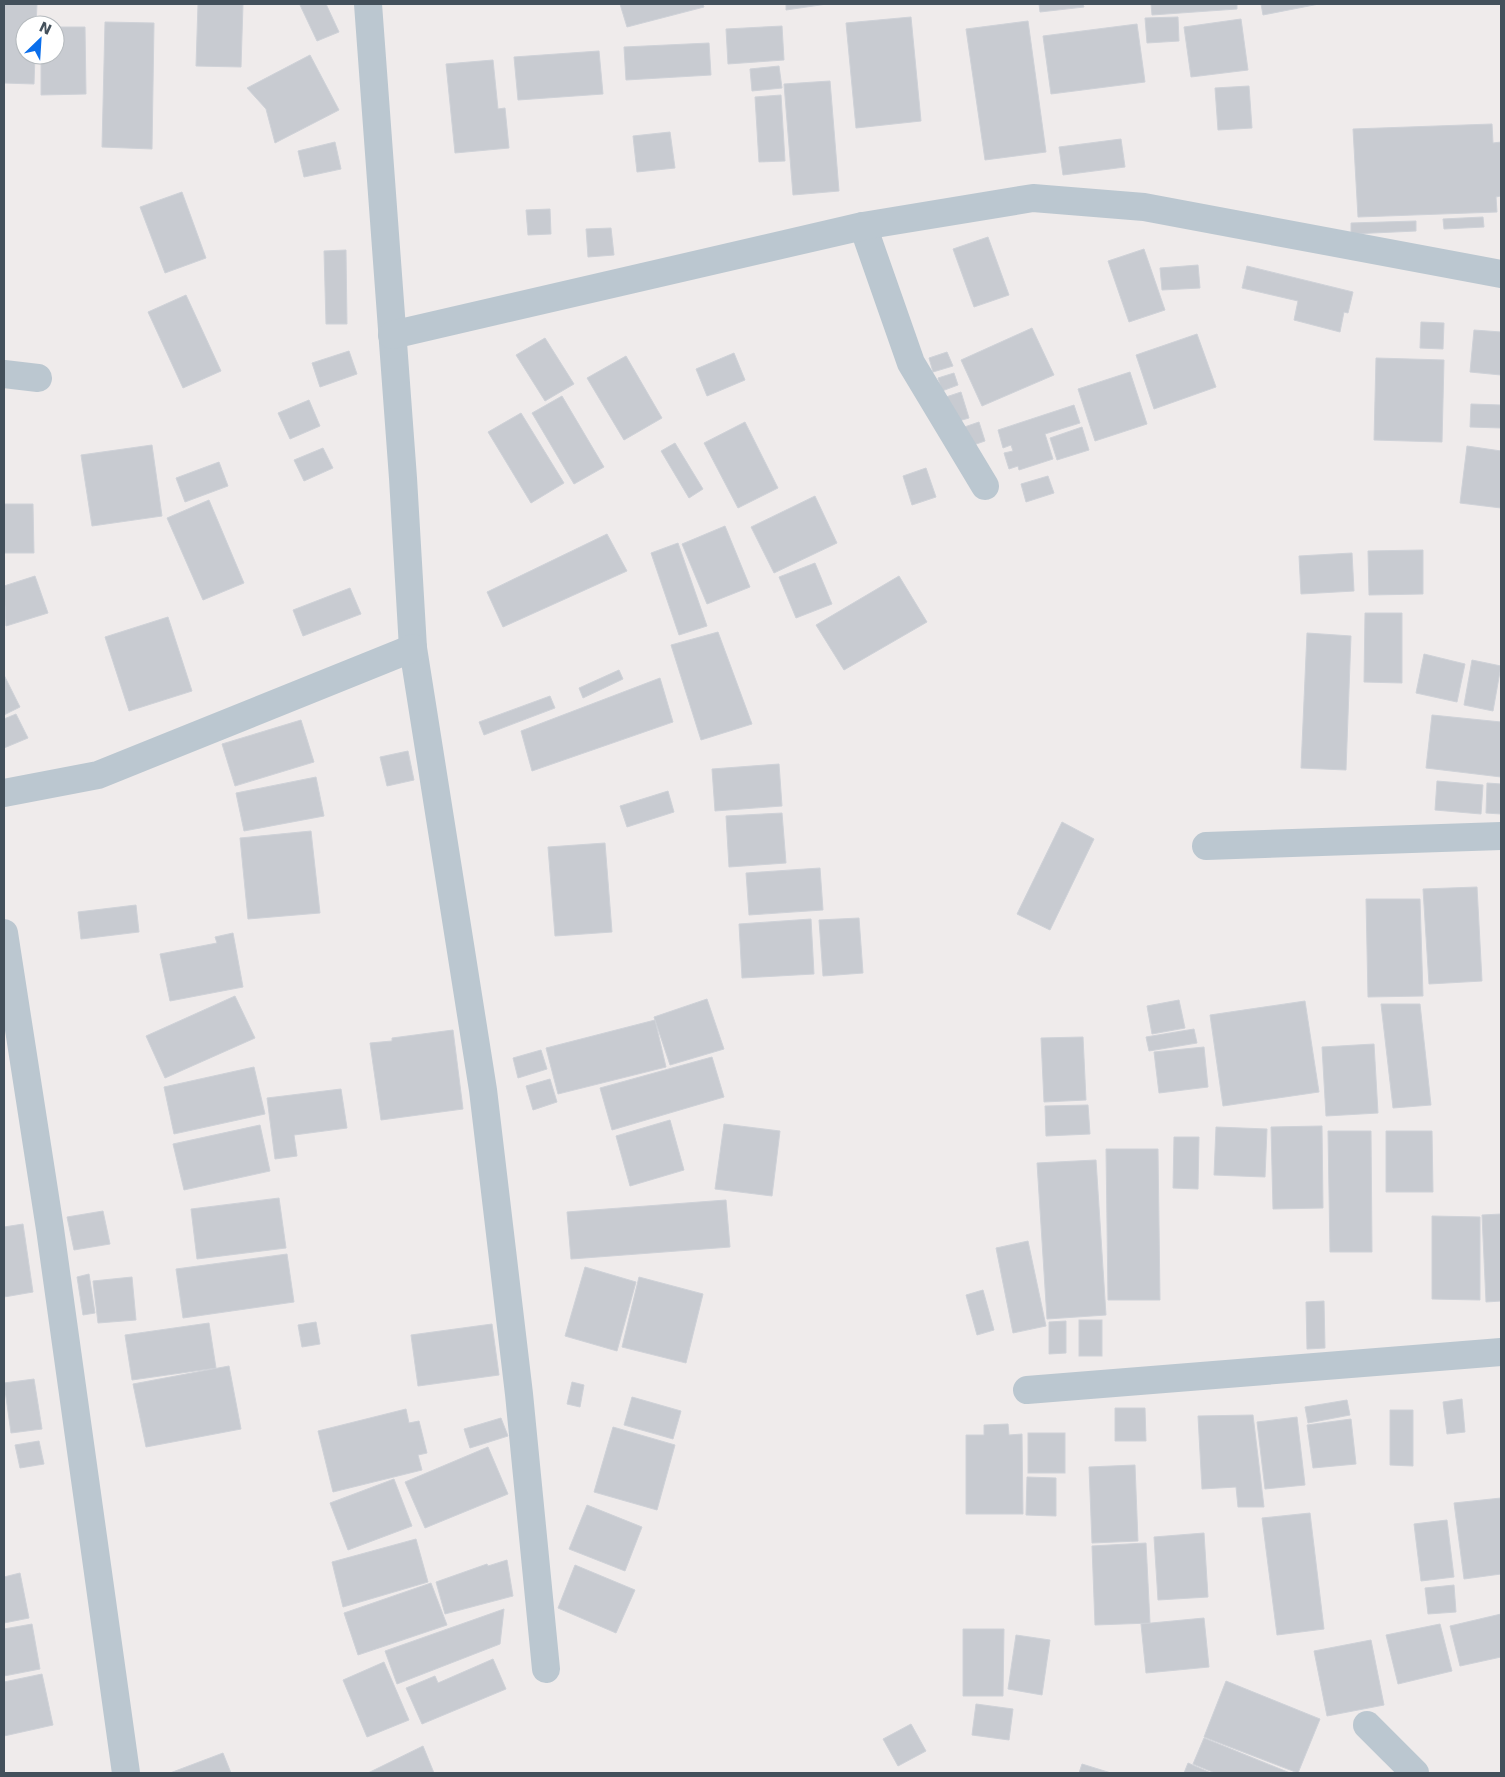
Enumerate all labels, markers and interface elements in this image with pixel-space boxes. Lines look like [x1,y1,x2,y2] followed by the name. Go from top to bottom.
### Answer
[15,15,65,65] north arrow
[37,18,54,38] text: N

